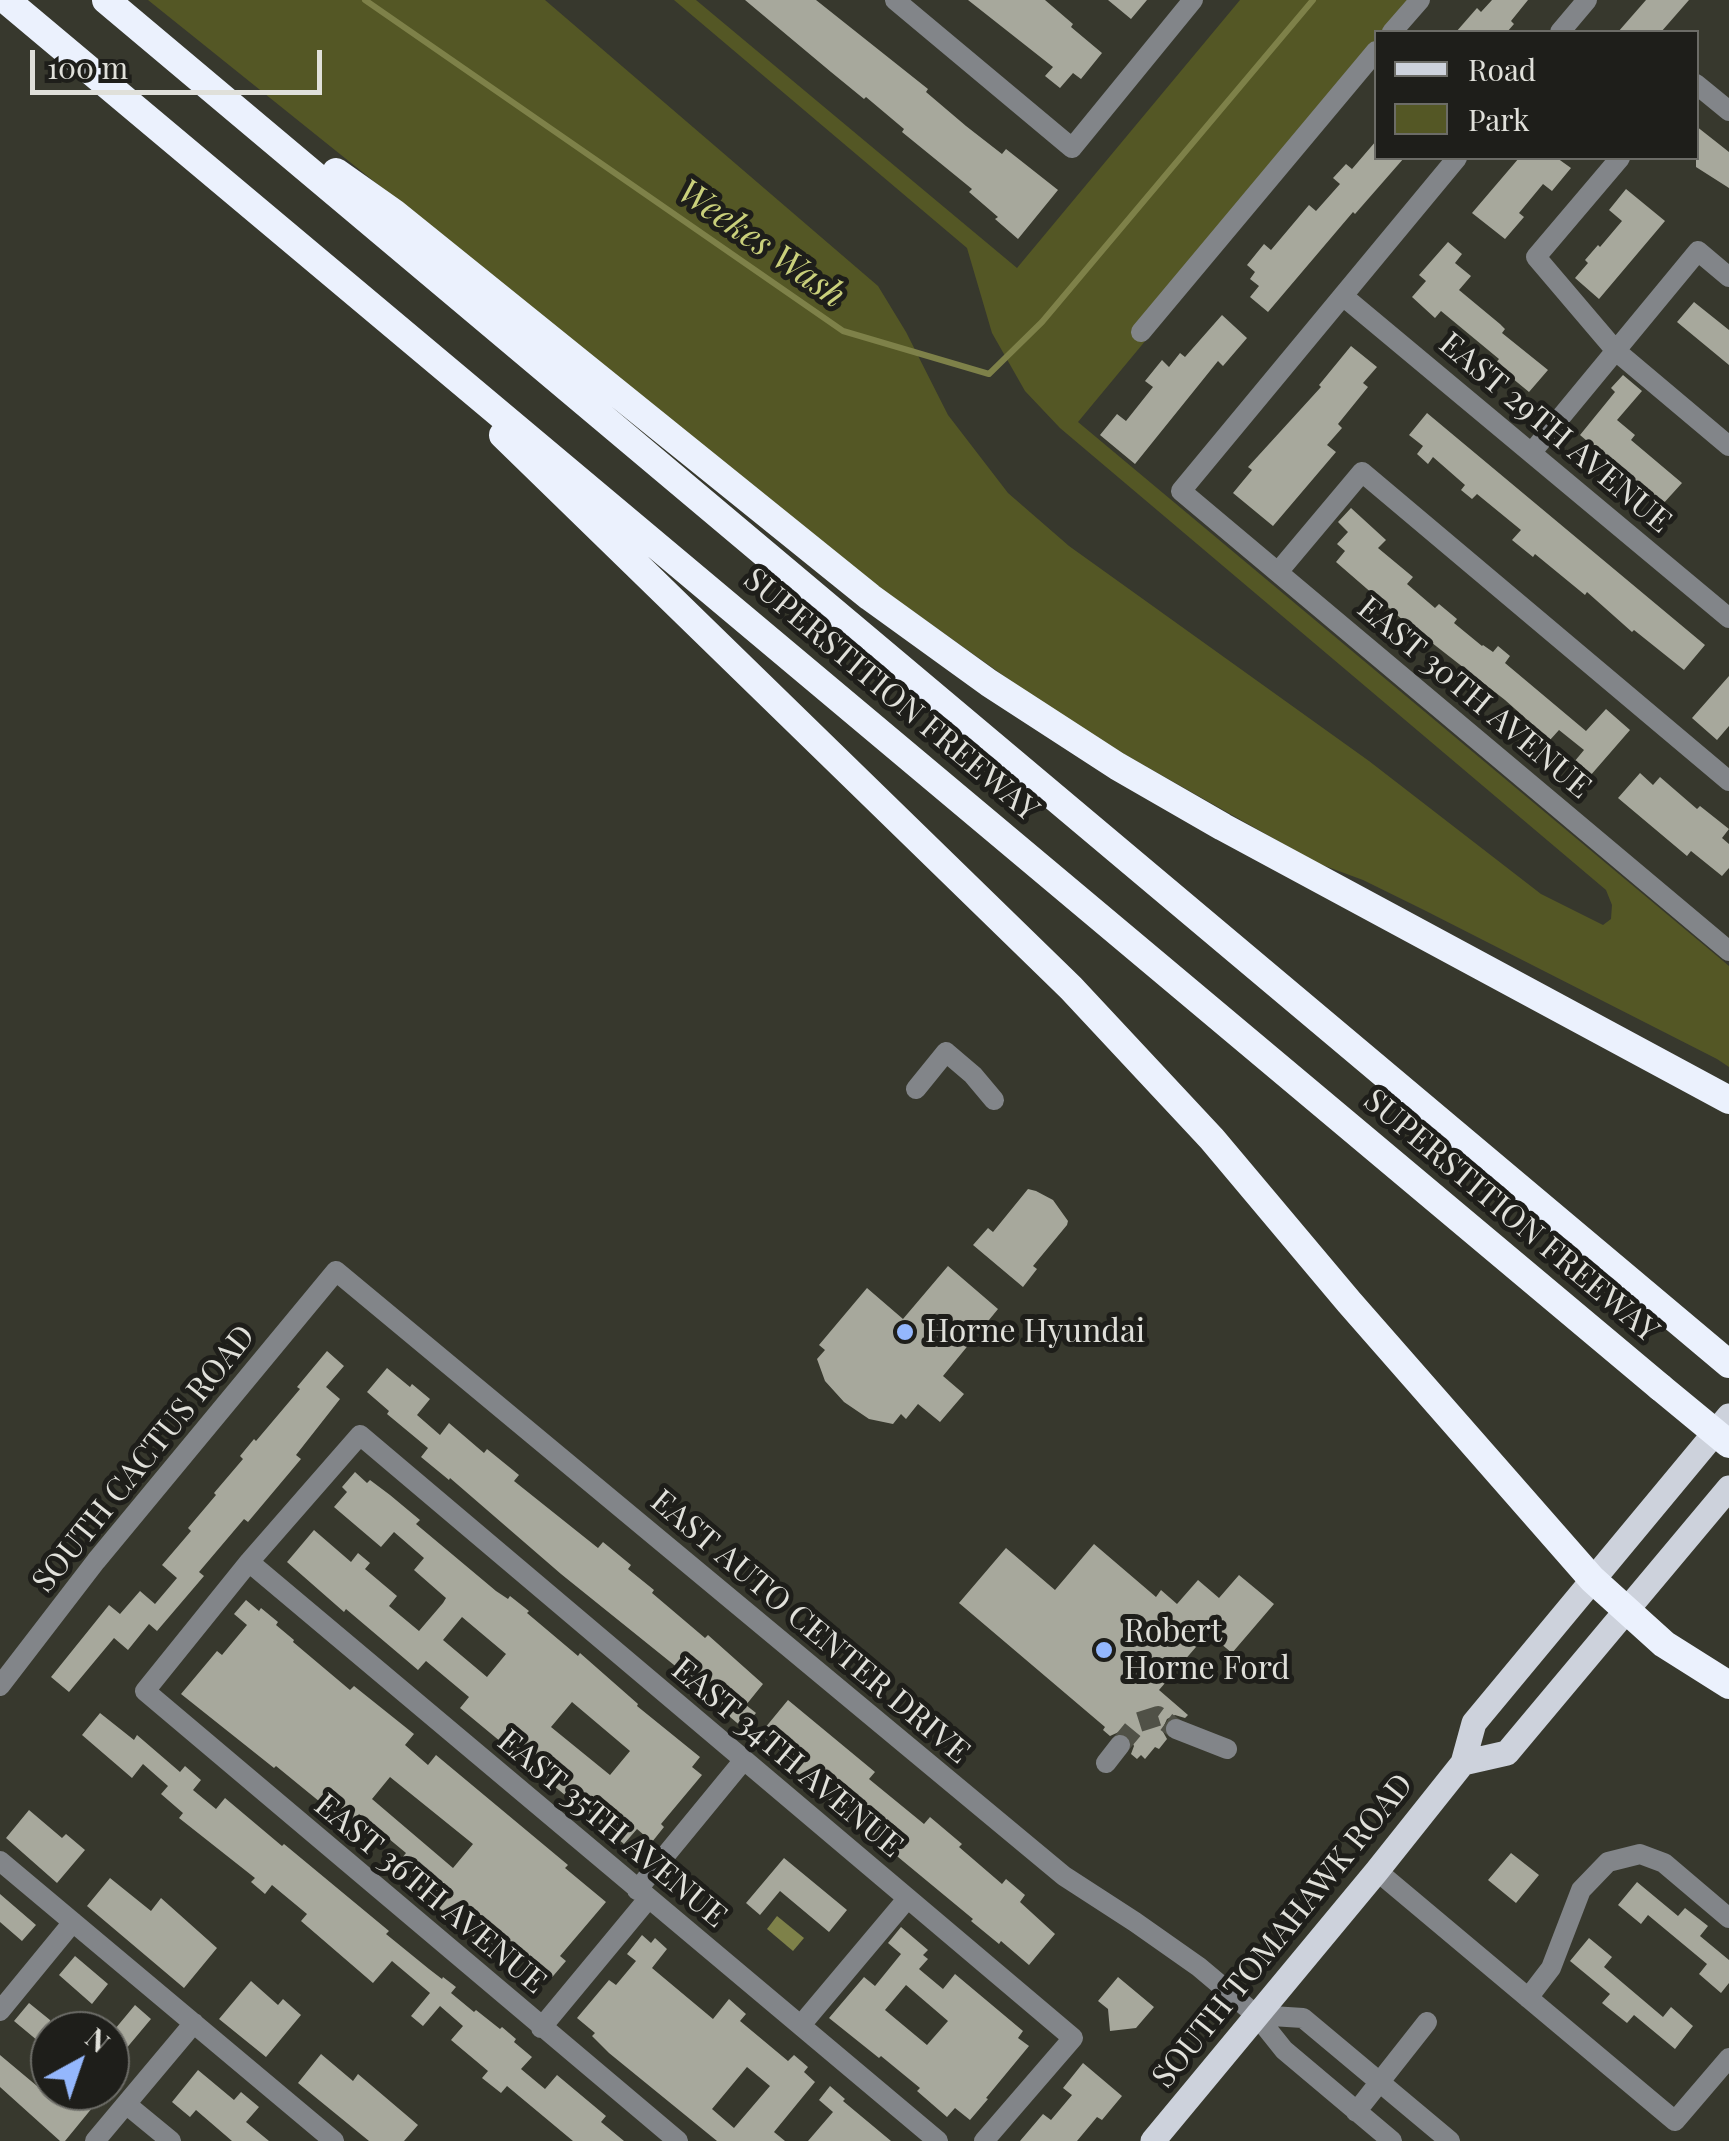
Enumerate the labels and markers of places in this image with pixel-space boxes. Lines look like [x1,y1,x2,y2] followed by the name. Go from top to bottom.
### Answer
[925,1313,1145,1351] place label: Horne Hyundai
[894,1321,916,1343] marker: Horne Hyundai
[1124,1613,1290,1688] place label: Robert Horne Ford
[1093,1639,1115,1661] marker: Robert Horne Ford

